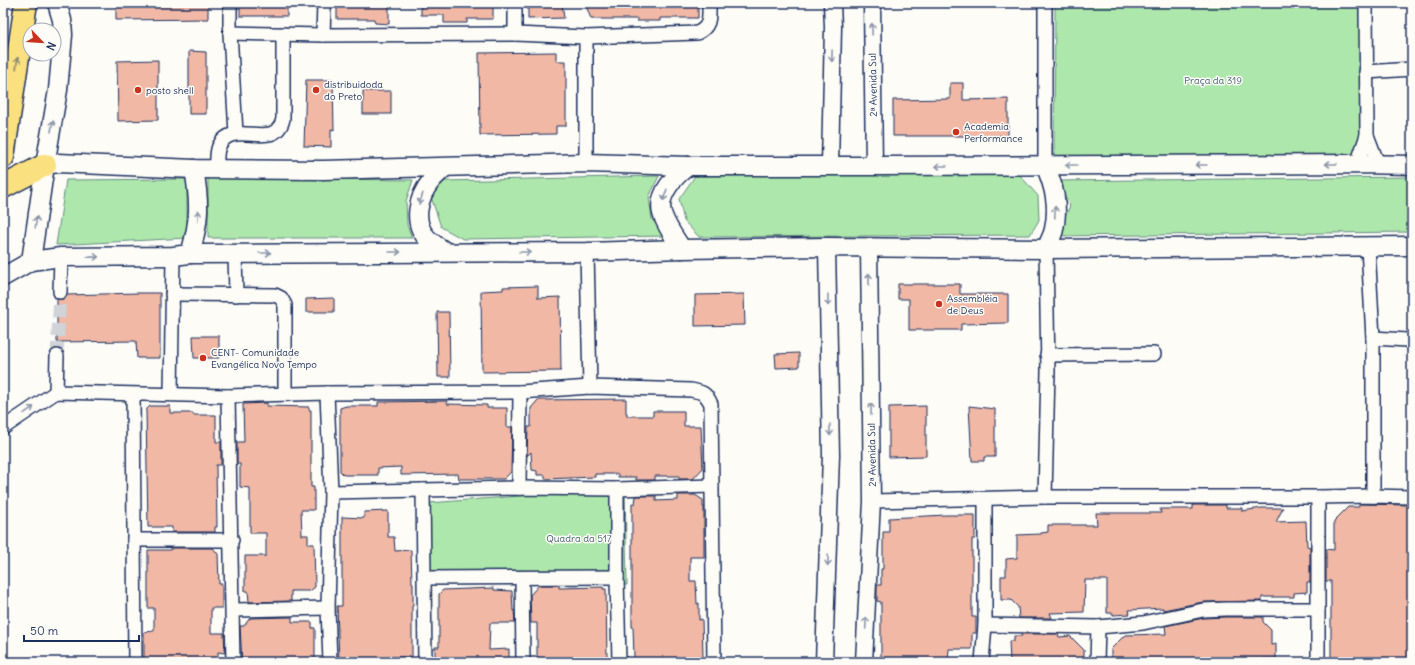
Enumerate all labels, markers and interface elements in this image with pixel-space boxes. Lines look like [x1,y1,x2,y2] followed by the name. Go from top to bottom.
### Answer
[22,22,62,62] north arrow
[869,23,876,36] one-way arrow
[43,40,59,53] text: N
[828,49,836,62] one-way arrow
[866,53,880,117] street label: 2ᵃ Avenida Sul
[13,57,21,70] one-way arrow
[1184,74,1242,87] park label: Praça da 319
[324,78,383,103] place label: distribuidoda do Preto
[146,84,193,97] place label: posto shell
[133,85,143,95] marker: posto shell
[311,85,321,95] marker: distribuidoda do Preto
[48,120,56,133] one-way arrow
[964,120,1023,145] place label: Academia Performance
[951,127,961,137] marker: Academia Performance
[1325,160,1338,168] one-way arrow
[1065,161,1078,169] one-way arrow
[1195,161,1208,169] one-way arrow
[935,162,948,170] one-way arrow
[661,189,668,202] one-way arrow
[417,193,425,205] one-way arrow
[1052,205,1059,218] one-way arrow
[194,210,201,223] one-way arrow
[32,216,40,229] one-way arrow
[388,248,401,256] one-way arrow
[518,248,531,256] one-way arrow
[258,249,271,257] one-way arrow
[86,253,99,261] one-way arrow
[866,273,873,286] one-way arrow
[947,292,998,317] place label: Assembléia de Deus
[824,293,832,306] one-way arrow
[934,299,944,309] marker: Assembléia de Deus
[211,346,317,371] place label: CENT- Comunidade Evangélica Novo Tempo
[198,353,208,363] marker: CENT- Comunidade Evangélica Novo Tempo
[867,403,875,416] one-way arrow
[24,406,35,414] one-way arrow
[827,423,834,436] one-way arrow
[865,423,879,487] street label: 2ᵃ Avenida Sul
[546,532,612,545] park label: Quadra da 517
[824,553,831,566] one-way arrow
[24,617,139,643] scale bar
[863,617,870,630] one-way arrow
[30,623,59,638] text: 50 m

